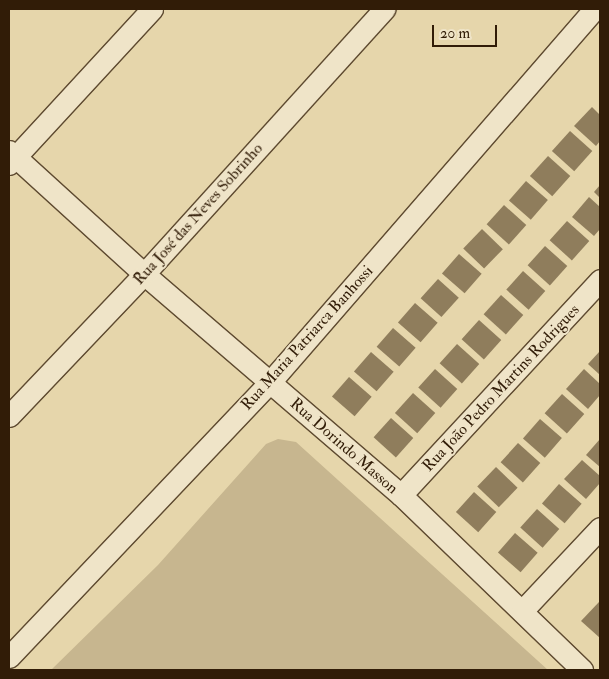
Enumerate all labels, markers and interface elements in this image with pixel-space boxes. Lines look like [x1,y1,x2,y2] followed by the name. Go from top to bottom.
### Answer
[434,15,499,47] scale bar
[440,24,470,43] text: 20 m
[129,139,267,289] street label: Rua José das Neves Sobrinho
[237,262,377,414] street label: Rua Maria Patriarca Banhossi
[418,300,584,476] street label: Rua João Pedro Martins Rodrigues
[286,394,402,498] street label: Rua Dorindo Masson

